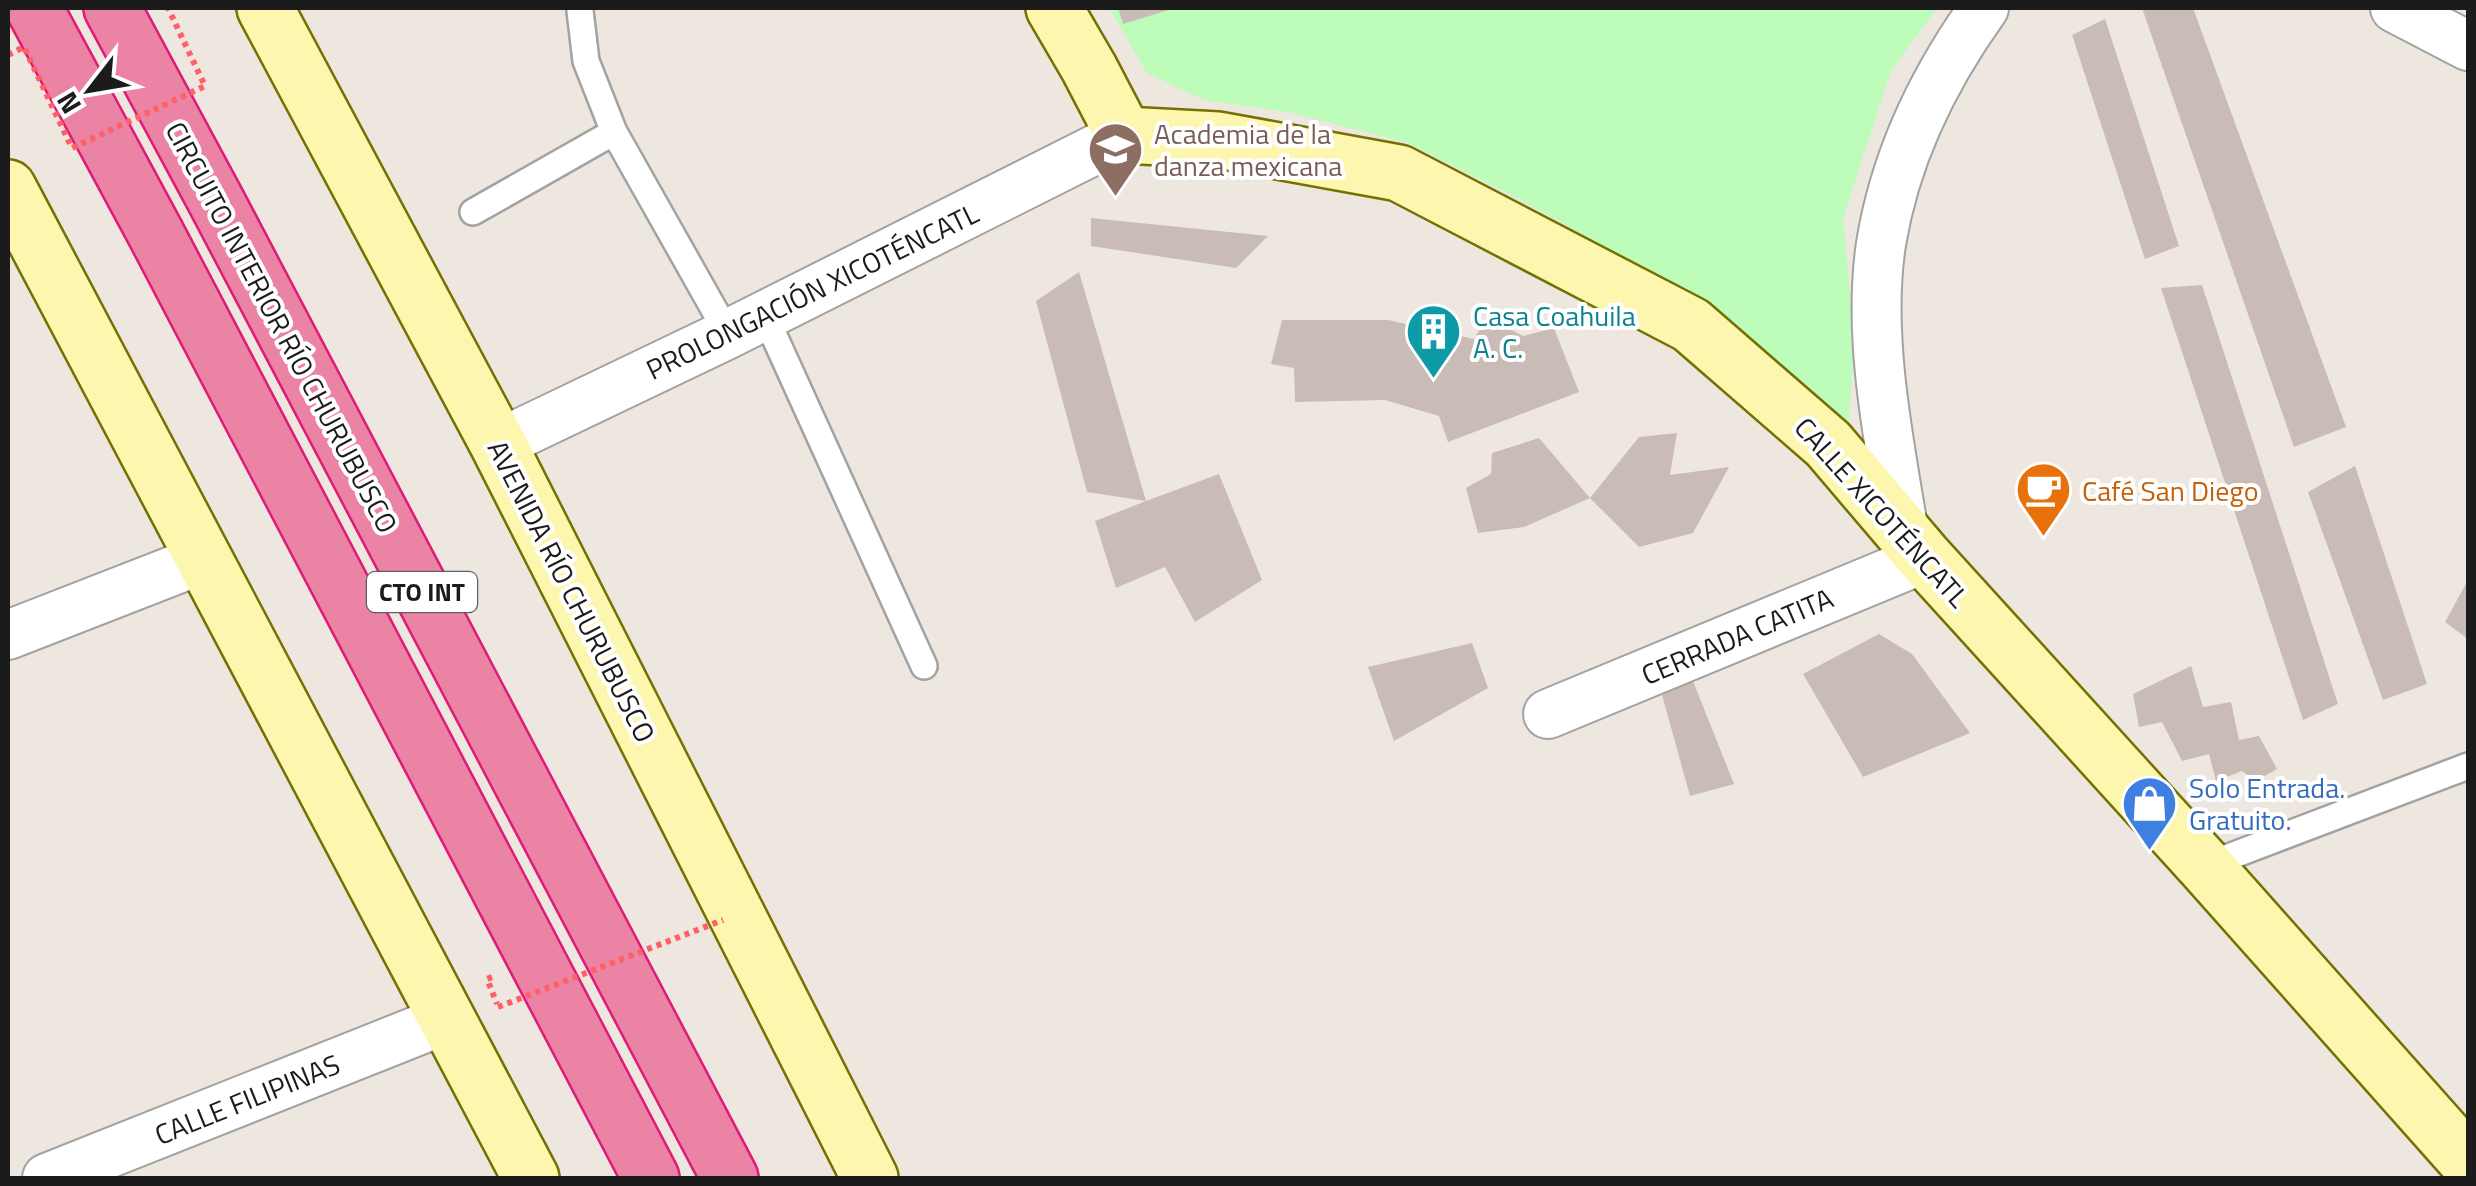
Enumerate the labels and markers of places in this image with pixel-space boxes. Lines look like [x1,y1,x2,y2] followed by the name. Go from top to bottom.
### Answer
[1154,112,1342,187] place label: Academia de la danza mexicana
[1085,119,1145,198] school or university icon: Academia de la danza mexicana
[1473,294,1636,369] place label: Casa Coahuila A. C.
[1404,301,1464,380] building icon: Casa Coahuila A. C.
[2013,460,2073,539] cafe icon: Café San Diego
[2082,469,2259,512] place label: Café San Diego
[2189,766,2345,841] place label: Solo Entrada. Gratuito.
[2120,773,2180,852] shop icon: Solo Entrada. Gratuito.

